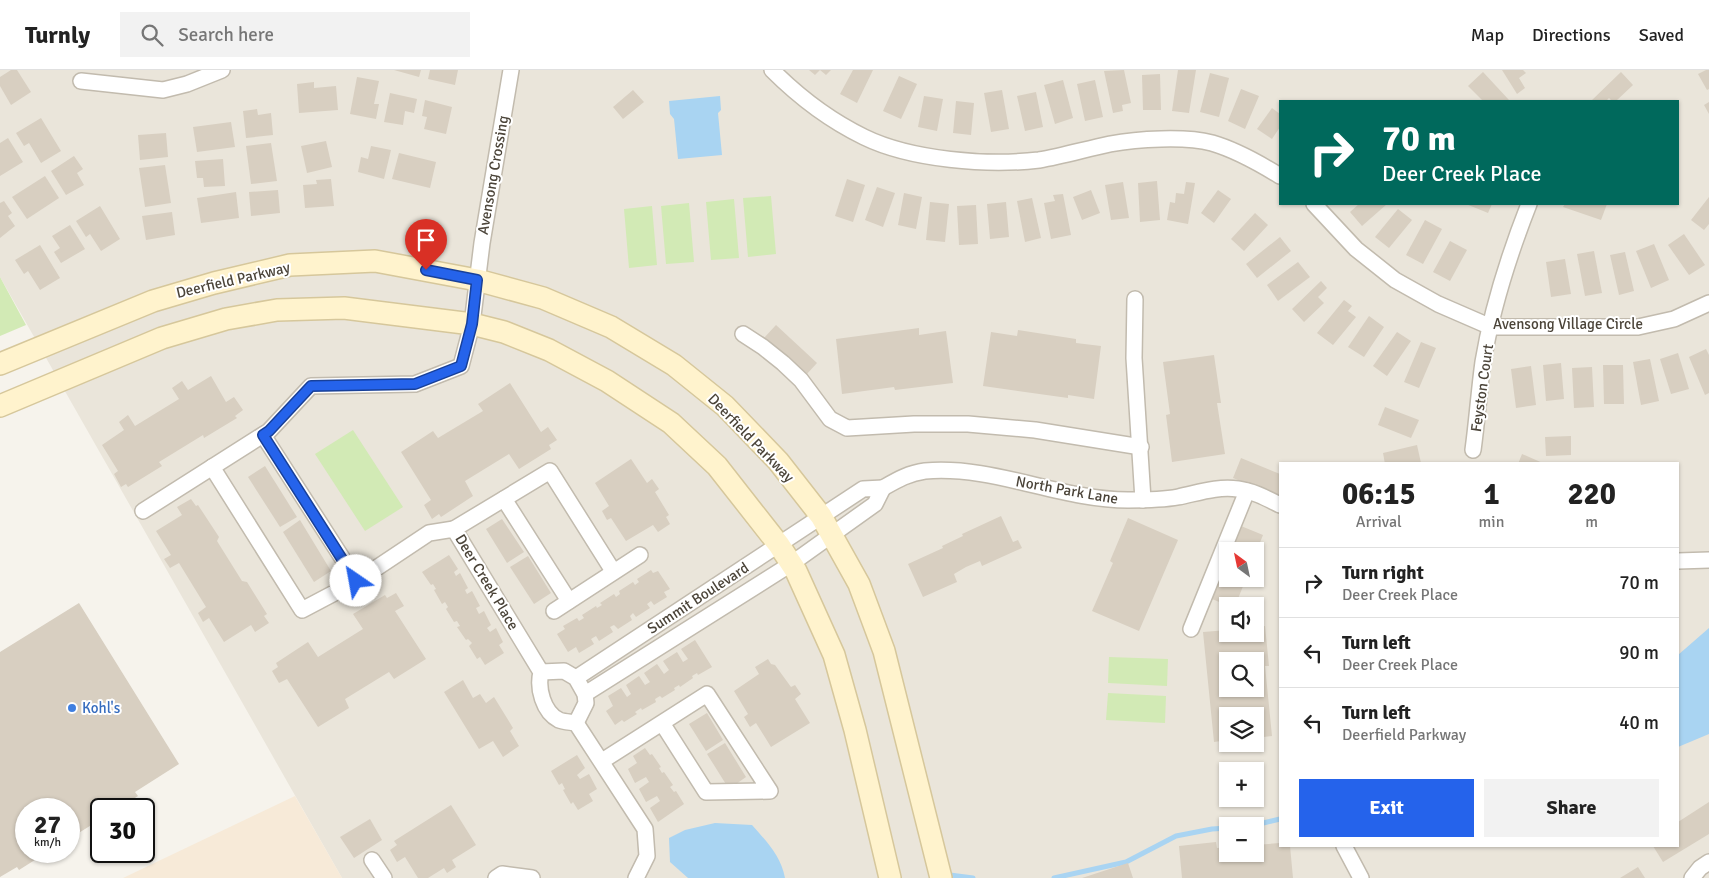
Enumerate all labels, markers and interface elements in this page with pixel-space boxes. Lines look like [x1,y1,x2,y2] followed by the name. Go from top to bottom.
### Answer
[120,12,470,57] search box
[25,20,90,50] text: Turnly
[138,21,166,49] icon: search
[178,23,274,47] text: Search here
[1471,24,1504,46] text: Map
[1532,24,1611,46] text: Directions
[1639,24,1684,46] text: Saved
[474,114,512,236] street label: Avensong Crossing
[1382,117,1456,160] text: 70 m
[1299,120,1364,185] icon: right
[1382,160,1541,187] text: Deer Creek Place
[405,219,447,270] pin
[412,226,440,254] icon: arrive
[174,258,292,302] street label: Deerfield Parkway
[1493,315,1643,333] street label: Avensong Village Circle
[1467,343,1497,433] street label: Feyston Court
[704,390,798,486] street label: Deerfield Parkway
[1014,472,1120,508] street label: North Park Lane
[1342,476,1416,513] text: 06:15
[1483,476,1500,513] text: 1
[1567,476,1616,513] text: 220
[1356,512,1402,532] text: Arrival
[1479,512,1504,532] text: min
[1585,512,1598,532] text: m
[451,531,523,633] street label: Deer Creek Place
[1219,542,1264,588] north arrow
[1219,542,1264,862] map controls
[329,554,381,606] position arrow
[644,558,752,638] street label: Summit Boulevard
[1342,561,1424,585] text: Turn right
[1299,569,1327,597] icon: right
[1619,571,1659,595] text: 70 m
[1342,585,1458,605] text: Deer Creek Place
[1219,597,1264,642] button: sound
[1342,631,1411,655] text: Turn left
[1299,639,1327,667] icon: left
[1619,641,1659,665] text: 90 m
[1219,652,1264,697] button: search
[1342,655,1458,675] text: Deer Creek Place
[82,699,121,717] place label: Kohl's
[1342,701,1411,725] text: Turn left
[66,702,78,714] marker: Kohl's
[1219,707,1264,752] button: layers
[1299,709,1327,737] icon: left
[1619,711,1659,735] text: 40 m
[1342,725,1466,745] text: Deerfield Parkway
[1219,762,1264,807] button: +
[1299,779,1474,837] button: Exit
[1484,779,1659,837] button: Share
[90,798,155,863] speed limit sign: 30
[34,809,61,840] text: 27
[1219,817,1264,862] button: −
[34,835,61,850] text: km/h

